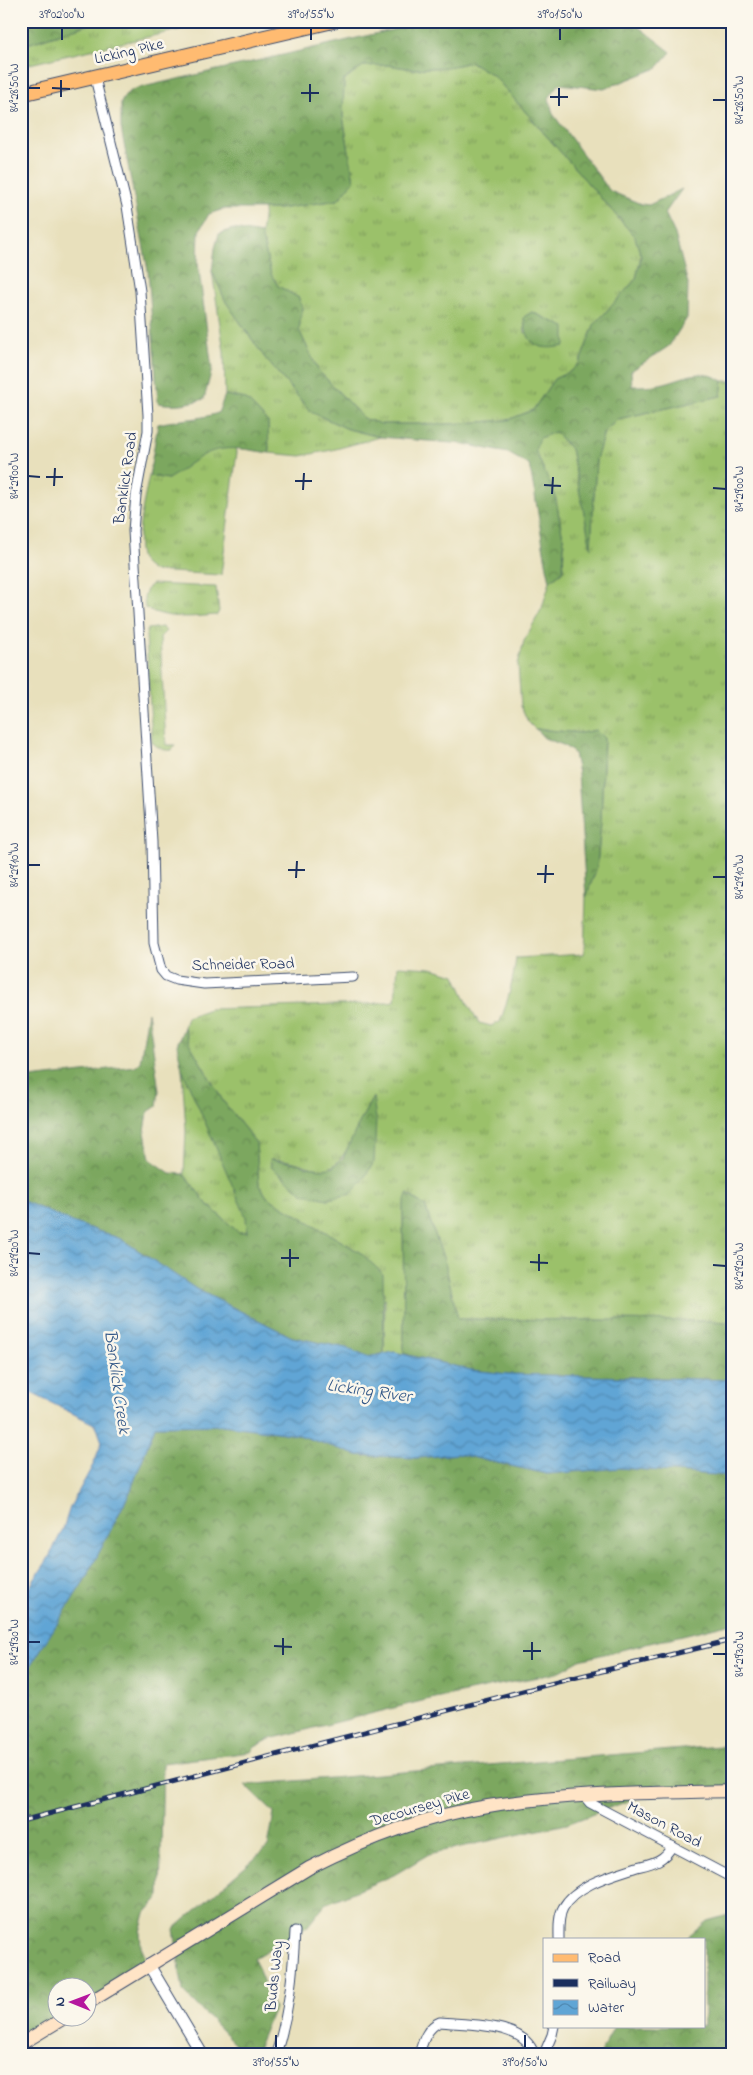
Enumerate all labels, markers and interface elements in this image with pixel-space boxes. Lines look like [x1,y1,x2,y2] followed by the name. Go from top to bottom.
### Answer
[39,6,85,24] text: 39°02'00"N
[288,6,334,24] text: 39°01'55"N
[537,6,583,24] text: 39°01'50"N
[92,32,167,72] street label: Licking Pike
[6,64,24,112] text: 84°28'50"W
[731,76,749,124] text: 84°28'50"W
[108,430,144,527] street label: Banklick Road
[6,453,24,499] text: 84°29'00"W
[731,466,749,512] text: 84°29'00"W
[6,843,24,887] text: 84°29'10"W
[731,855,749,899] text: 84°29'10"W
[191,952,295,978] street label: Schneider Road
[6,1230,24,1276] text: 84°29'20"W
[731,1243,749,1289] text: 84°29'20"W
[96,1328,136,1437] water label: Banklick Creek
[325,1373,415,1411] water label: Licking River
[6,1619,24,1665] text: 84°29'30"W
[731,1631,749,1677] text: 84°29'30"W
[367,1782,473,1834] street label: Decoursey Pike
[622,1795,706,1855] street label: Mason Road
[543,1938,706,2028] legend
[259,1939,291,2014] street label: Buds Way
[588,1947,621,1969] text: Road
[588,1973,636,1996] text: Railway
[48,1978,98,2028] north arrow
[50,1997,71,2007] text: N
[588,1997,624,2019] text: Water
[253,2054,299,2072] text: 39°01'55"N
[502,2054,548,2072] text: 39°01'50"N

